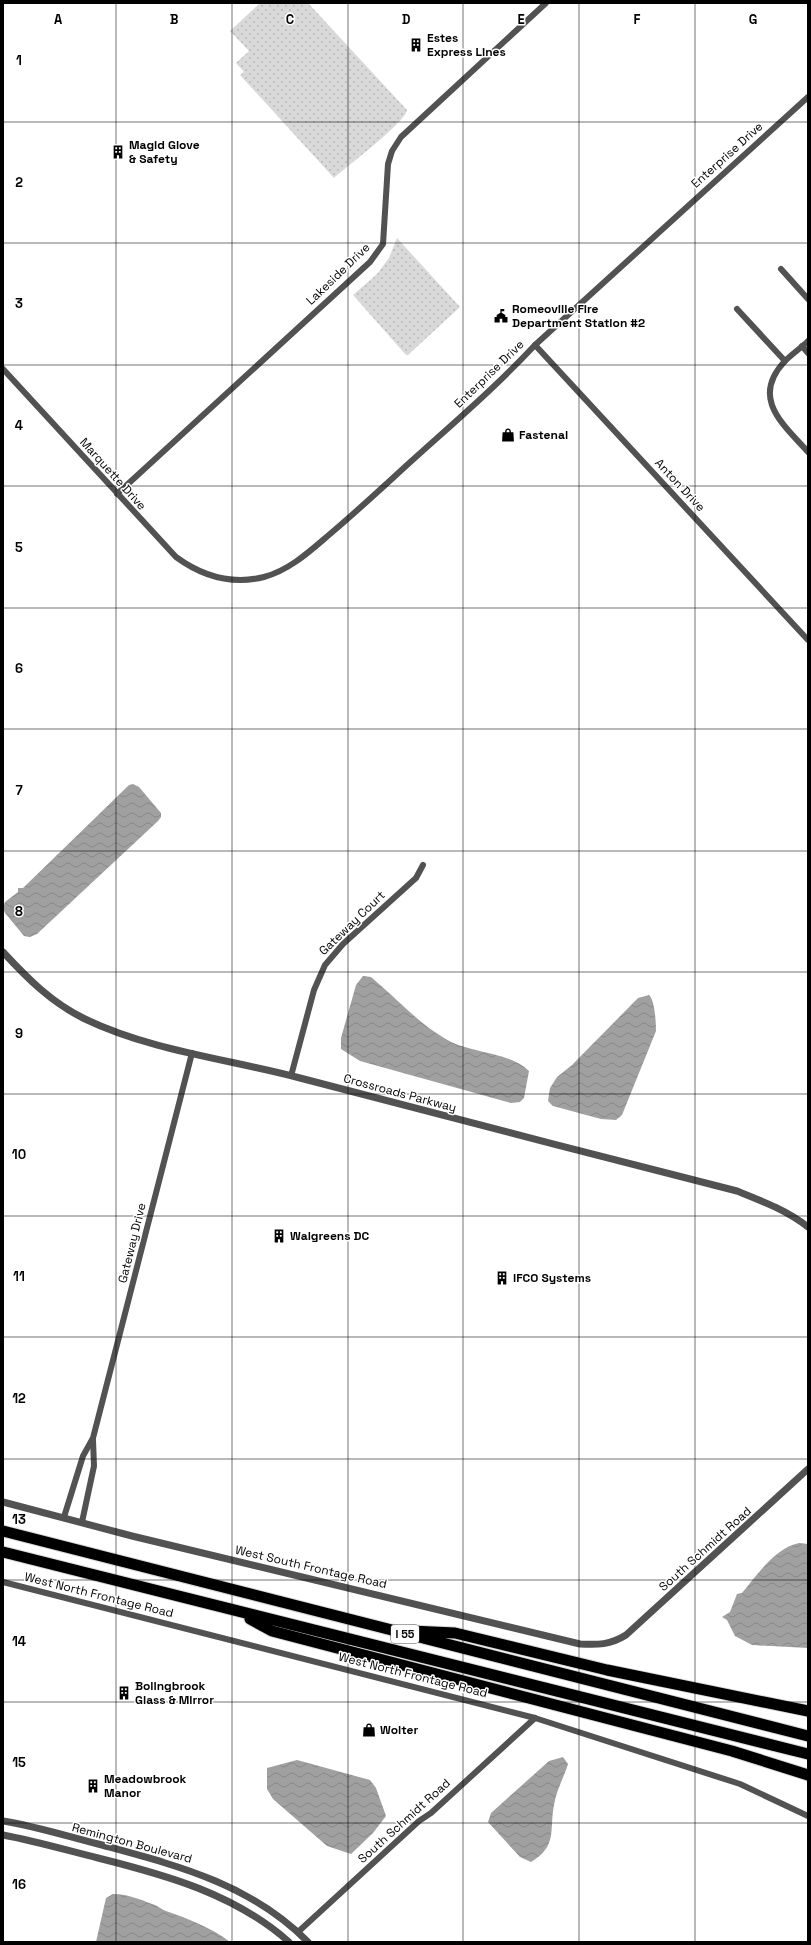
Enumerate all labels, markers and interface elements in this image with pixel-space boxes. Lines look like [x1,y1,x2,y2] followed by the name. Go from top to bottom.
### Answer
[54,11,63,28] text: A
[170,11,179,28] text: B
[286,11,294,28] text: C
[402,11,411,28] text: D
[517,11,525,28] text: E
[634,11,641,28] text: F
[749,11,757,28] text: G
[427,30,506,60] place label: Estes Express Lines
[408,37,424,53] building icon: Estes Express Lines
[16,52,22,69] text: 1
[688,118,766,192] street label: Enterprise Drive
[129,137,200,167] place label: Magid Glove & Safety
[110,144,126,160] building icon: Magid Glove & Safety
[15,174,23,191] text: 2
[303,240,373,308] street label: Lakeside Drive
[15,295,23,312] text: 3
[512,301,645,331] place label: Romeoville Fire Department Station #2
[493,308,509,324] public building icon: Romeoville Fire Department Station #2
[451,337,527,411] street label: Enterprise Drive
[15,417,23,434] text: 4
[500,427,516,443] shop icon: Fastenal
[519,427,568,443] place label: Fastenal
[76,434,150,514] street label: Marquette Drive
[651,455,709,515] street label: Anton Drive
[15,539,23,556] text: 5
[15,660,23,677] text: 6
[15,782,23,799] text: 7
[316,887,388,959] street label: Gateway Court
[15,903,23,920] text: 8
[15,1025,23,1042] text: 9
[342,1070,458,1116] street label: Crossroads Parkway
[12,1146,26,1163] text: 10
[114,1201,150,1285] street label: Gateway Drive
[271,1228,287,1244] building icon: Walgreens DC
[290,1228,370,1244] place label: Walgreens DC
[13,1268,25,1285] text: 11
[494,1270,510,1286] building icon: IFCO Systems
[513,1270,591,1286] place label: IFCO Systems
[12,1390,26,1407] text: 12
[655,1503,755,1595] street label: South Schmidt Road
[12,1511,26,1528] text: 13
[234,1542,388,1592] street label: West South Frontage Road
[23,1569,175,1621] street label: West North Frontage Road
[391,1625,419,1643] road number: I 55
[12,1633,26,1650] text: 14
[337,1649,489,1701] street label: West North Frontage Road
[135,1678,214,1708] place label: Bolingbrook Glass & Mirror
[116,1685,132,1701] building icon: Bolingbrook Glass & Mirror
[361,1722,377,1738] shop icon: Wolter
[380,1722,418,1738] place label: Wolter
[12,1754,26,1771] text: 15
[104,1771,187,1801] place label: Meadowbrook Manor
[354,1775,454,1867] street label: South Schmidt Road
[85,1778,101,1794] building icon: Meadowbrook Manor
[70,1819,194,1867] street label: Remington Boulevard
[12,1876,26,1893] text: 16

